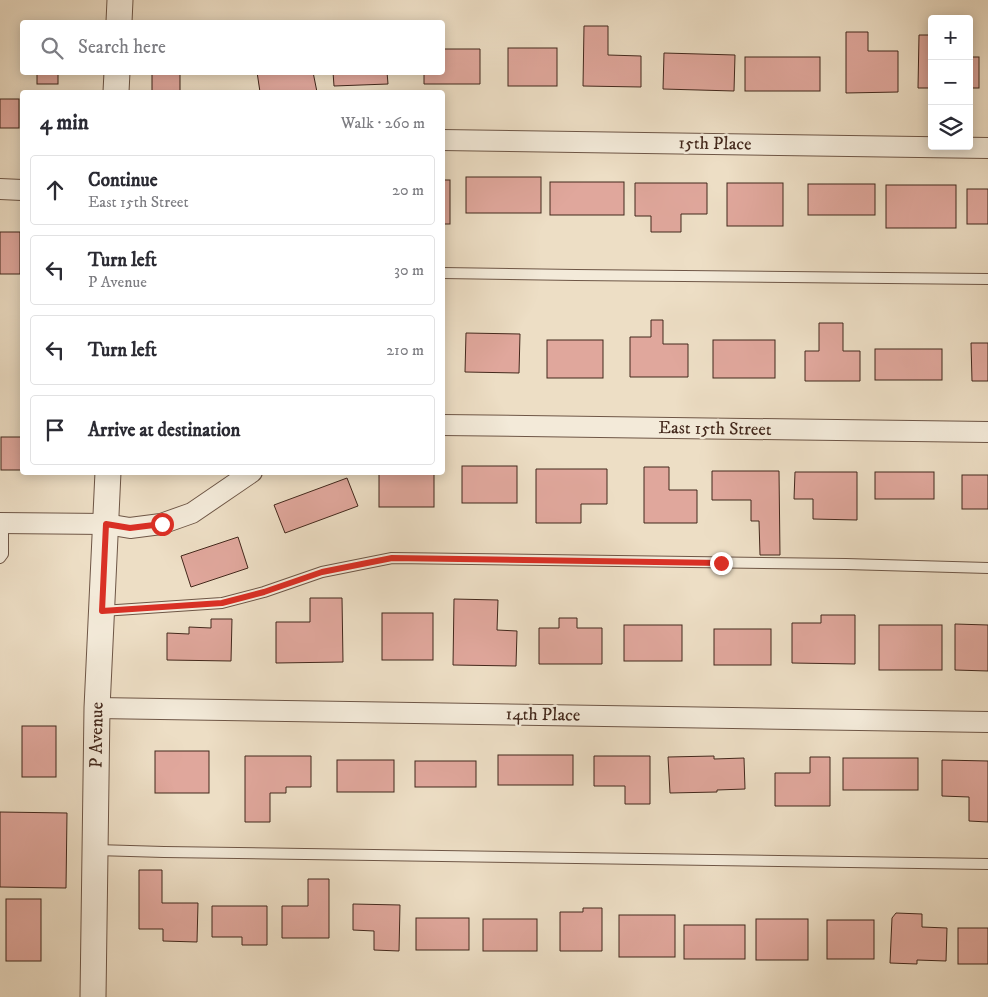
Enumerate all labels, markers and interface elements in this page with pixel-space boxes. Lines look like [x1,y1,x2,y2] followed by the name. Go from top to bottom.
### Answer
[928,15,973,150] map controls
[928,15,973,60] button: +
[20,20,445,75] search box
[38,34,66,62] icon: search
[78,36,166,59] text: Search here
[928,60,973,105] button: −
[928,105,973,150] button: layers
[40,110,89,136] text: 4 min
[341,113,425,133] text: Walk · 260 m
[678,132,752,156] street label: 15th Place
[88,169,158,192] text: Continue
[41,176,69,204] icon: ahead
[392,180,424,200] text: 20 m
[88,192,189,212] text: East 15th Street
[88,249,157,272] text: Turn left
[41,256,69,284] icon: left
[394,260,424,280] text: 30 m
[88,272,147,292] text: P Avenue
[41,336,69,364] icon: left
[88,339,157,362] text: Turn left
[386,340,424,360] text: 210 m
[41,416,69,444] icon: arrive
[658,417,772,441] street label: East 15th Street
[88,419,240,442] text: Arrive at destination
[151,513,174,536] route start
[710,552,733,575] route end
[85,702,109,768] street label: P Avenue
[505,703,581,727] street label: 14th Place

